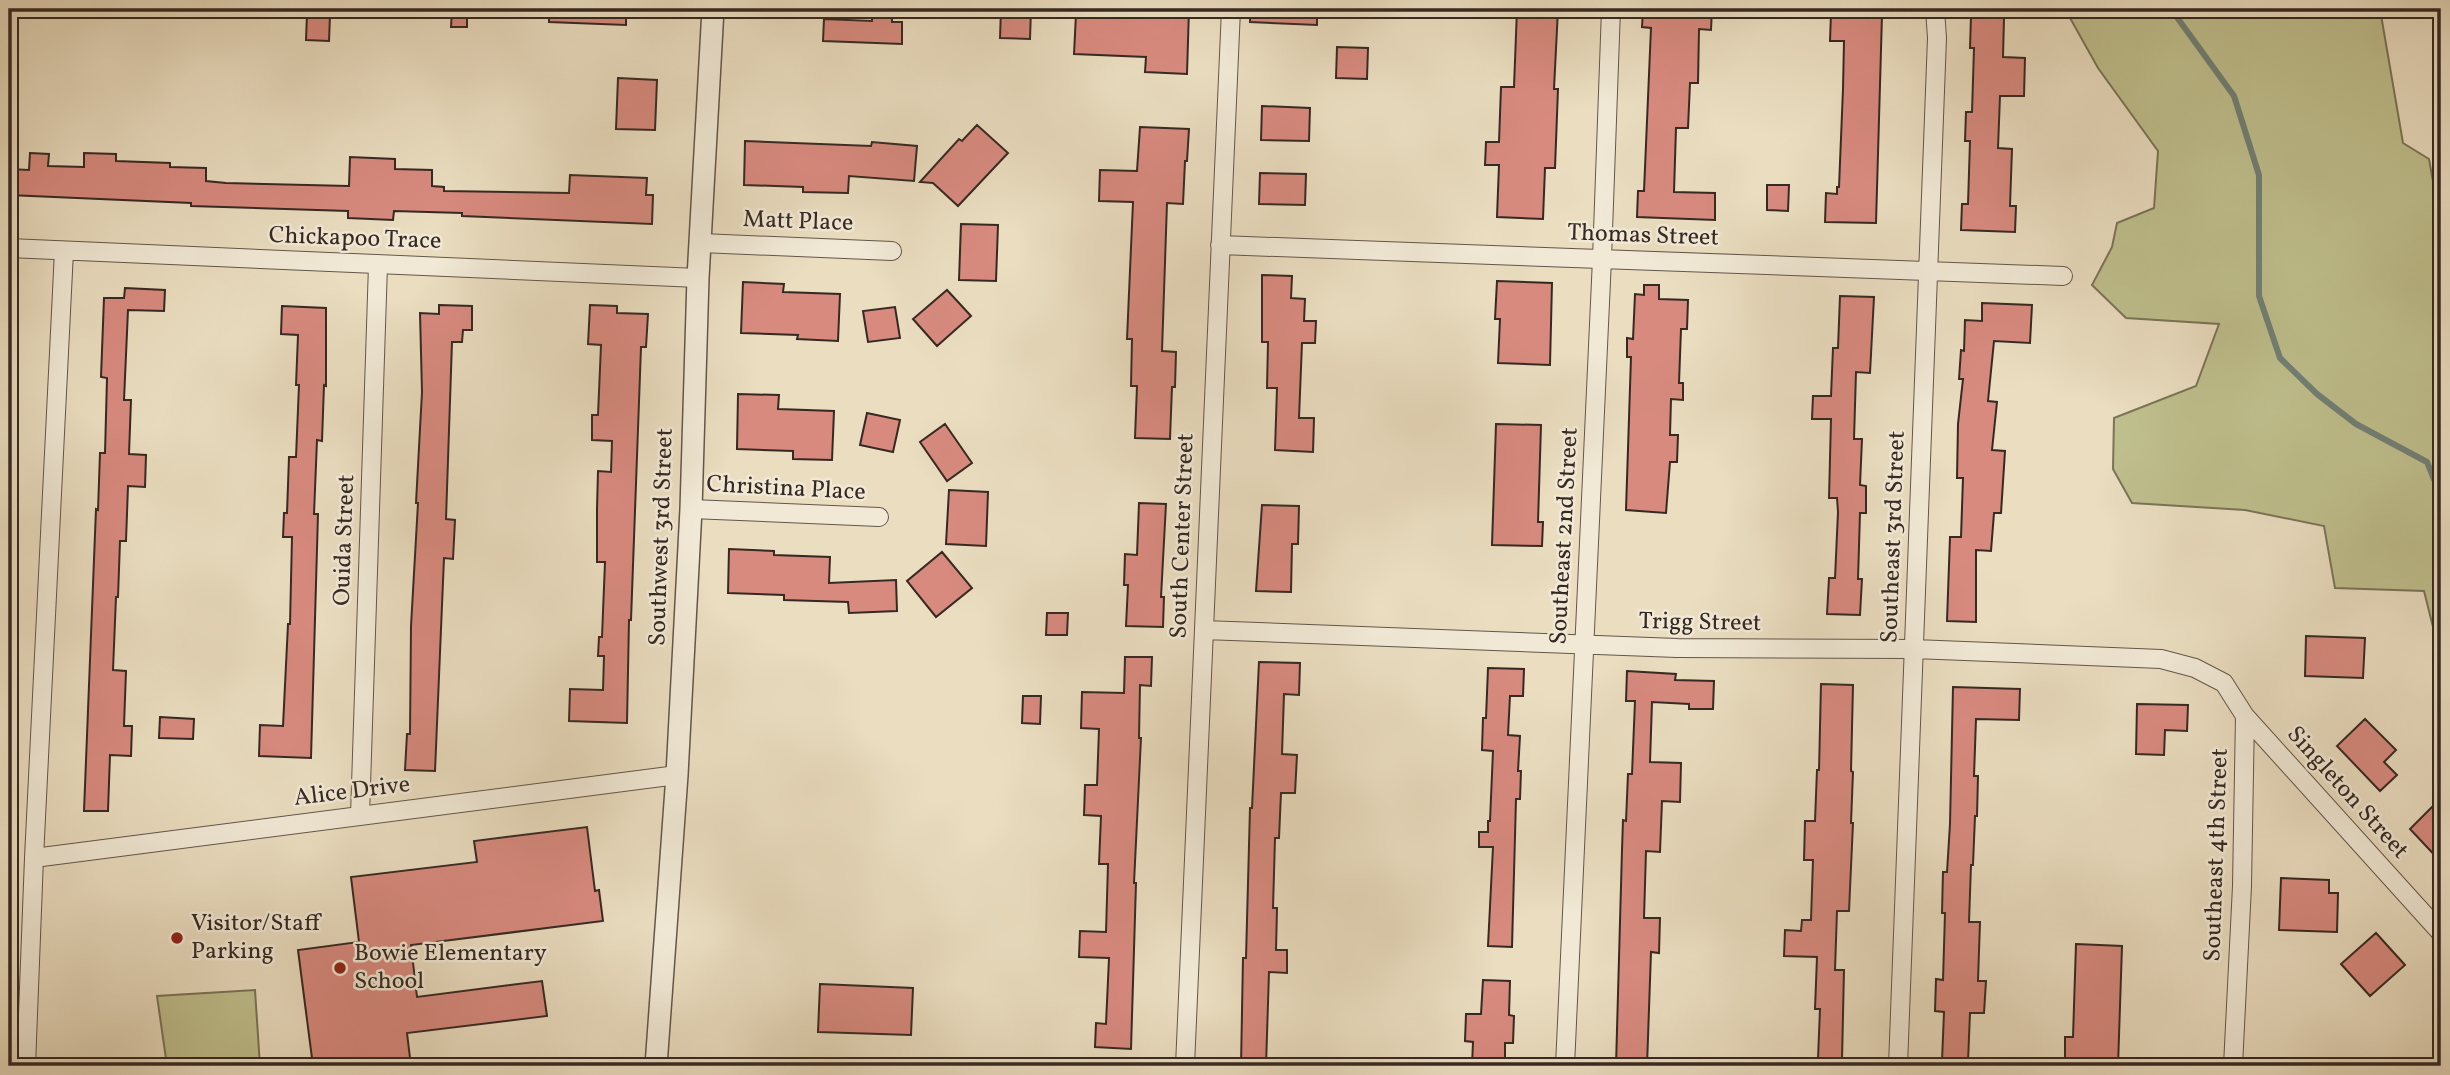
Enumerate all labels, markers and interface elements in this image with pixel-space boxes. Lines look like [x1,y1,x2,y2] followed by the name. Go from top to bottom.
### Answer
[742,203,854,241] street label: Matt Place
[1567,216,1719,256] street label: Thomas Street
[268,219,442,259] street label: Chickapoo Trace
[1542,426,1588,646] street label: Southeast 2nd Street
[641,427,683,647] street label: Southwest 3rd Street
[1873,430,1915,644] street label: Southeast 3rd Street
[1162,433,1204,639] street label: South Center Street
[706,468,866,510] street label: Christina Place
[326,474,364,606] street label: Ouida Street
[1638,605,1762,641] street label: Trigg Street
[2278,719,2416,867] street label: Singleton Street
[2196,748,2238,962] street label: Southeast 4th Street
[292,768,412,816] street label: Alice Drive
[191,907,322,969] place label: Visitor/Staff Parking
[169,930,185,946] marker: Visitor/Staff Parking
[354,937,547,999] place label: Bowie Elementary School
[332,960,348,976] marker: Bowie Elementary School

